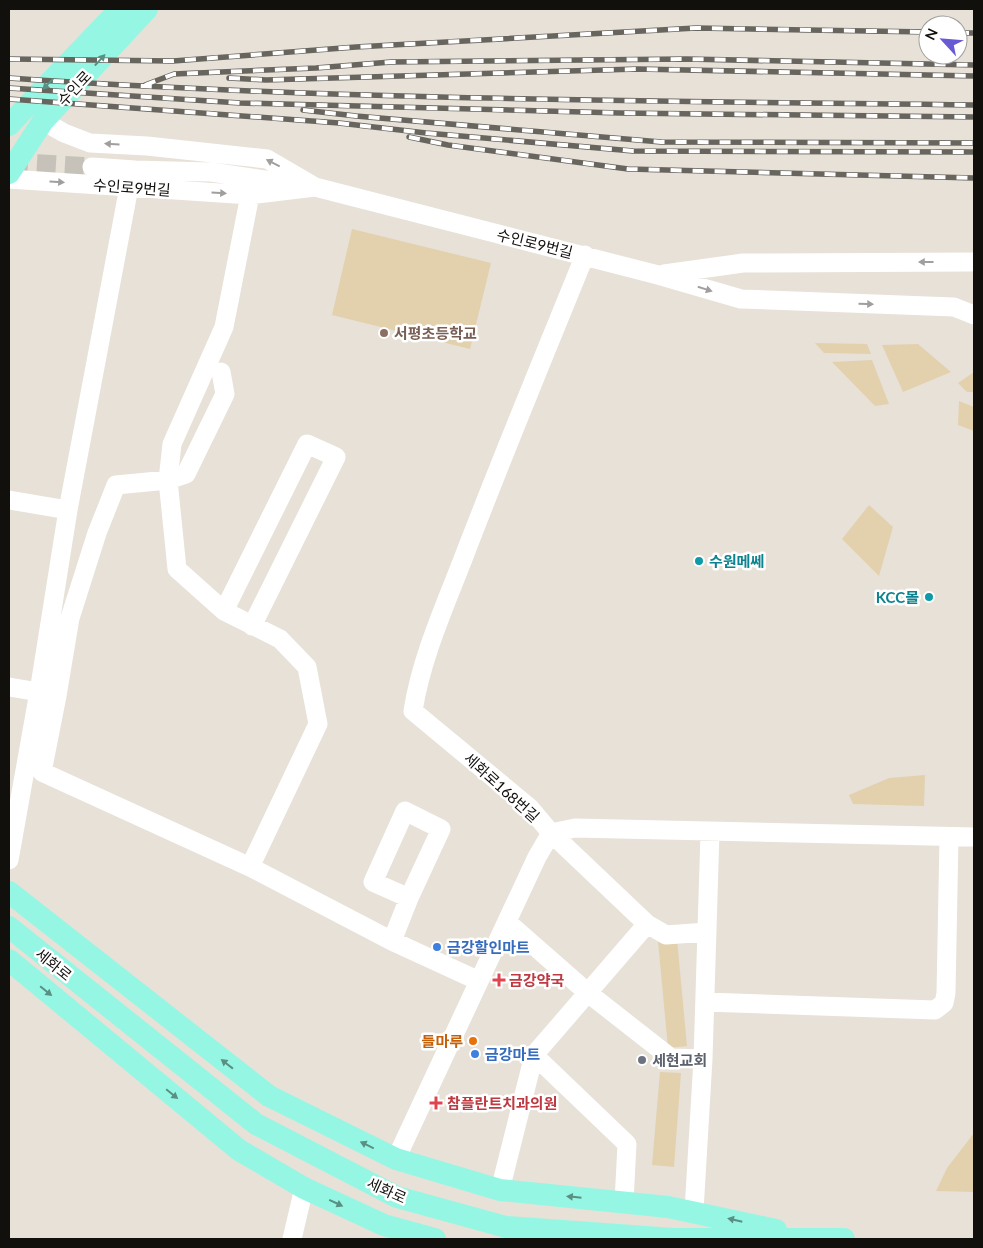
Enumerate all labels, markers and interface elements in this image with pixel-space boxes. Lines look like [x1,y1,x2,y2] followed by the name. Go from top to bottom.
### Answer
[918,15,968,65] north arrow
[921,26,941,43] text: N
[94,54,106,66] one-way arrow
[53,67,95,109] street label: 수인로
[42,78,54,90] one-way arrow
[104,140,120,148] one-way arrow
[266,159,280,167] one-way arrow
[93,175,171,199] street label: 수인로9번길
[50,178,66,186] one-way arrow
[212,190,228,198] one-way arrow
[495,225,575,261] street label: 수인로9번길
[917,258,933,266] one-way arrow
[697,285,712,293] one-way arrow
[858,300,874,308] one-way arrow
[394,324,477,342] place label: 서평초등학교
[378,327,390,339] marker: 서평초등학교
[709,552,764,570] place label: 수원메쎄
[693,555,705,567] marker: 수원메쎄
[876,588,919,606] place label: KCC몰
[923,591,935,603] marker: KCC몰
[461,748,543,826] street label: 세화로168번길
[447,938,530,956] place label: 금강할인마트
[431,941,443,953] marker: 금강할인마트
[32,944,76,984] street label: 세화로
[509,971,564,989] place label: 금강약국
[493,974,505,986] marker: 금강약국
[40,985,52,997] one-way arrow
[422,1032,463,1050] place label: 들마루
[467,1035,479,1047] marker: 들마루
[485,1045,540,1063] place label: 금강마트
[469,1048,481,1060] marker: 금강마트
[652,1051,707,1069] place label: 세현교회
[636,1054,648,1066] marker: 세현교회
[221,1058,234,1069] one-way arrow
[165,1089,178,1100] one-way arrow
[447,1094,557,1112] place label: 참플란트치과의원
[429,1096,443,1110] marker: 참플란트치과의원
[360,1141,374,1149] one-way arrow
[364,1173,410,1207] street label: 세화로
[566,1193,582,1201] one-way arrow
[329,1199,343,1207] one-way arrow
[727,1216,742,1224] one-way arrow

